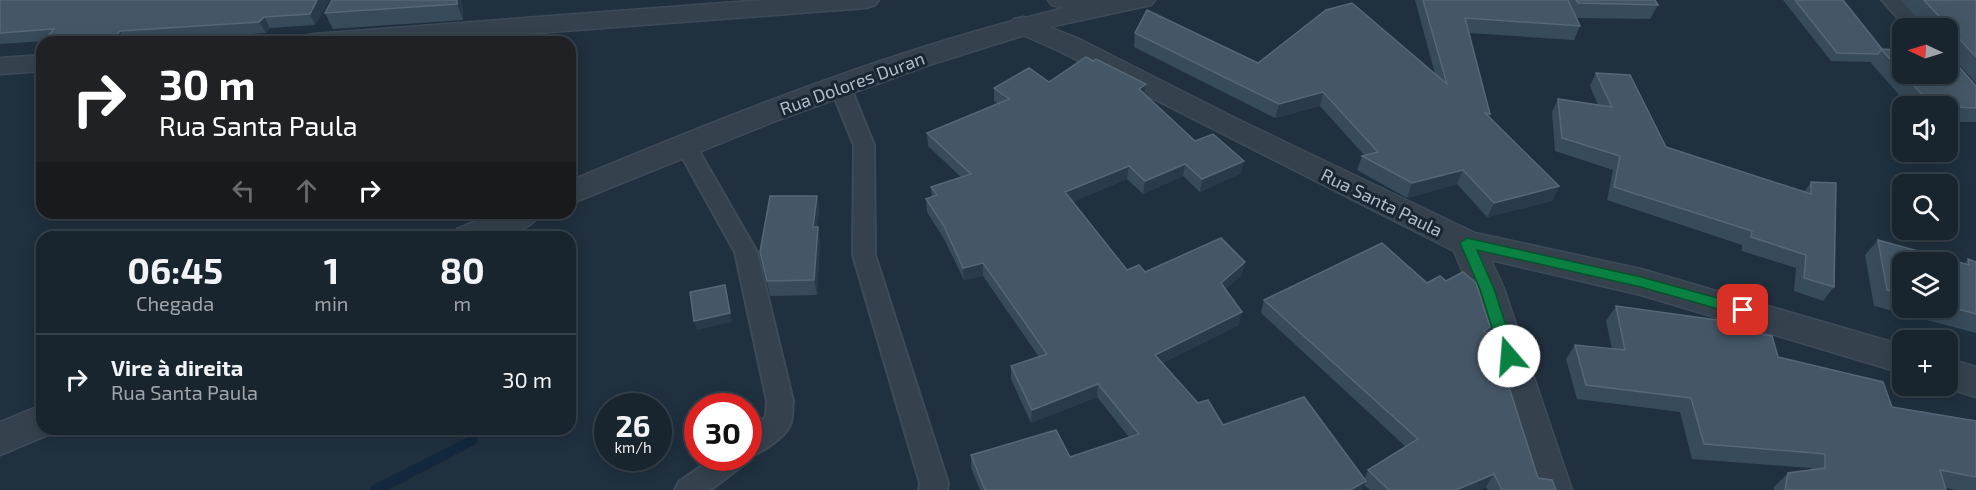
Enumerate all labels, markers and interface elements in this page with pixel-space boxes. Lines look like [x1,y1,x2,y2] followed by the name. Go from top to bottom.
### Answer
[1892,18,1958,84] north arrow
[1892,18,1958,396] map controls
[777,47,927,119] street label: Rua Dolores Duran
[159,58,255,108] text: 30 m
[60,60,138,138] icon: right
[1892,96,1958,162] button: sound
[159,109,358,141] text: Rua Santa Paula
[1318,163,1446,241] street label: Rua Santa Paula
[227,174,260,207] icon: left
[290,174,323,207] icon: ahead
[353,174,386,207] icon: right
[1892,174,1958,240] button: search
[127,248,223,291] text: 06:45
[324,248,339,291] text: 1
[440,248,485,291] text: 80
[1892,252,1958,318] button: layers
[1717,284,1768,335] pin
[136,291,214,315] text: Chegada
[314,291,348,315] text: min
[453,291,471,315] text: m
[1726,293,1759,326] icon: arrive
[1477,324,1541,388] position arrow
[1892,330,1958,396] button: +
[111,354,243,380] text: Vire à direita
[60,363,93,396] icon: right
[502,366,552,392] text: 30 m
[111,380,258,404] text: Rua Santa Paula
[684,393,762,471] speed limit sign: 30
[615,407,651,443] text: 26
[614,438,652,456] text: km/h

